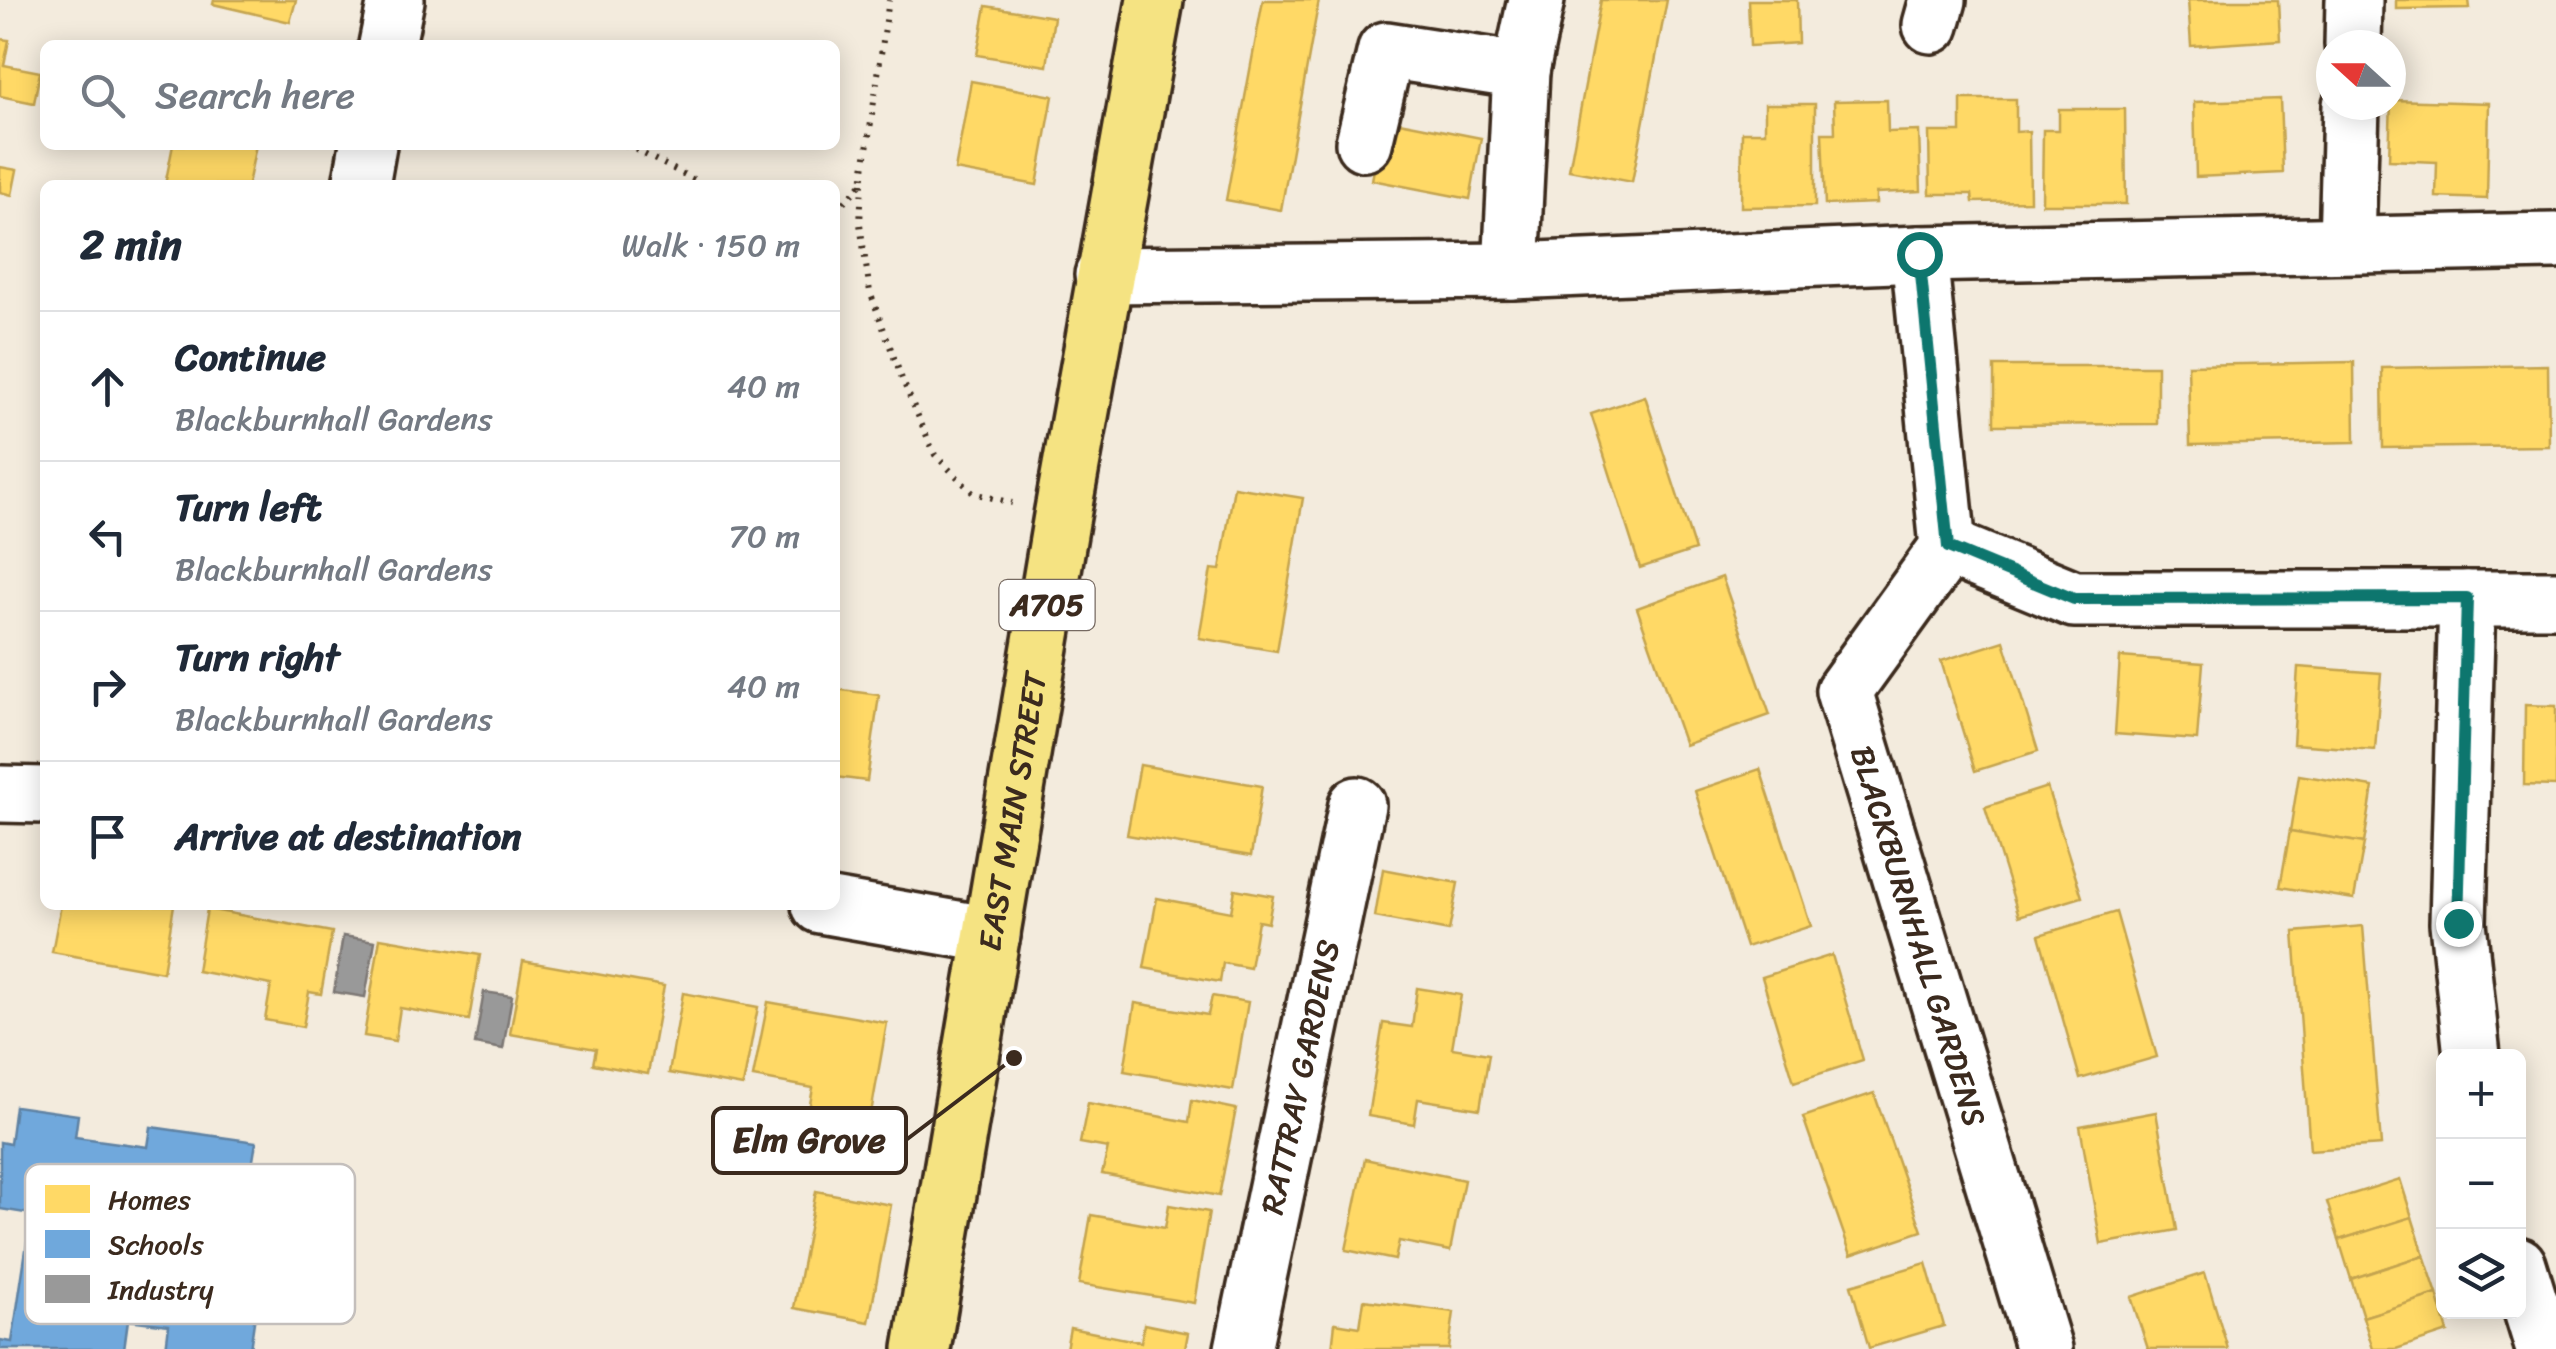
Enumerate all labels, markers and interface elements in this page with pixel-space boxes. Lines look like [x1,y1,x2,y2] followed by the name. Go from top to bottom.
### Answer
[2316,30,2406,120] north arrow
[40,40,840,150] search box
[155,62,355,129] text: Search here
[75,68,130,123] icon: search
[80,208,182,282] text: 2 min
[622,217,800,274] text: Walk · 150 m
[1897,232,1943,278] route start
[175,324,326,391] text: Continue
[727,358,800,415] text: 40 m
[80,359,135,414] icon: ahead
[175,391,492,448] text: Blackburnhall Gardens
[175,474,321,541] text: Turn left
[729,508,800,565] text: 70 m
[80,509,135,564] icon: left
[175,541,492,598] text: Blackburnhall Gardens
[1000,580,1094,630] road number: A705
[175,624,340,691] text: Turn right
[727,658,800,715] text: 40 m
[80,659,135,714] icon: right
[961,666,1065,955] street label: EAST MAIN STREET
[175,691,492,748] text: Blackburnhall Gardens
[1833,739,2003,1133] street label: BLACKBURNHALL GARDENS
[175,803,522,870] text: Arrive at destination
[80,809,135,864] icon: arrive
[2436,901,2482,947] route end
[1244,934,1357,1220] street label: RATTRAY GARDENS
[2436,1049,2526,1319] map controls
[2436,1049,2526,1139] button: +
[713,1108,906,1173] callout: Elm Grove
[732,1109,886,1171] text: Elm Grove
[2436,1139,2526,1229] button: −
[25,1164,355,1324] legend
[108,1175,191,1224] text: Homes
[108,1220,204,1269] text: Schools
[2436,1229,2526,1319] button: layers
[107,1265,214,1314] text: Industry

